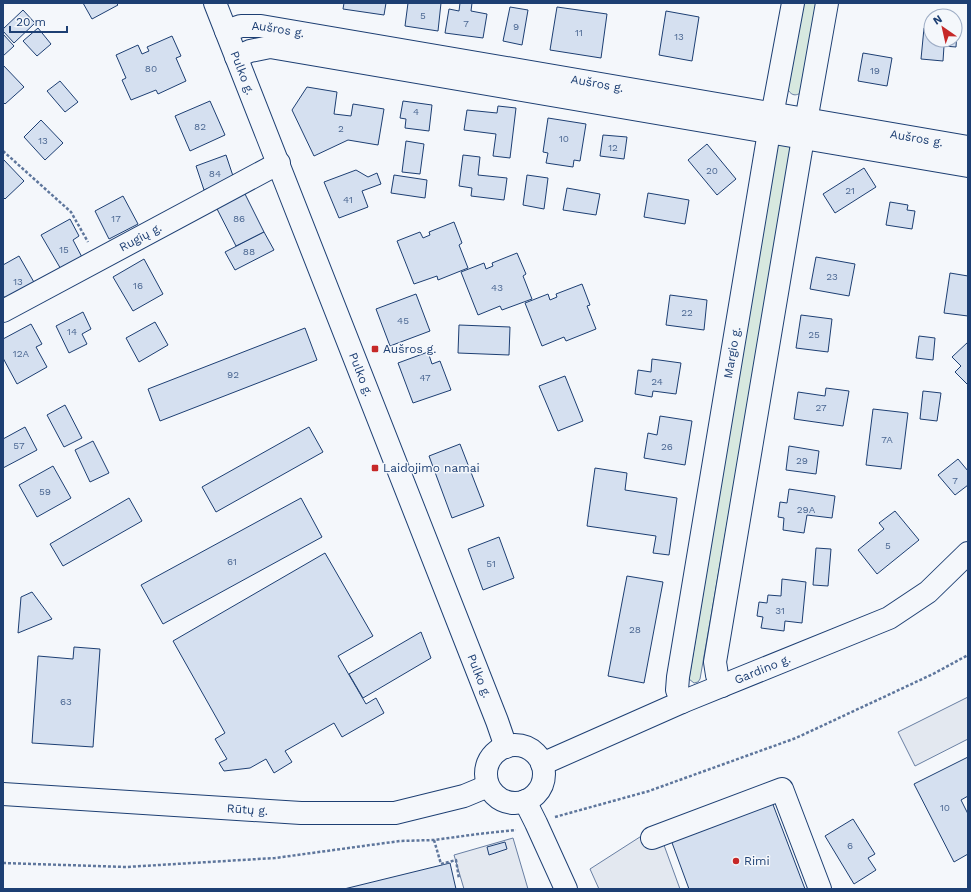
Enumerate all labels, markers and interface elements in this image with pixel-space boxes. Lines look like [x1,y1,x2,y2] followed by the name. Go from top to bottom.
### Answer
[10,8,67,34] scale bar
[923,8,963,48] north arrow
[420,10,426,21] house number: 5
[931,12,945,28] text: N
[16,15,46,29] text: 20 m
[463,18,469,29] house number: 7
[251,19,305,40] street label: Aušros g.
[513,21,519,32] house number: 9
[575,27,583,38] house number: 11
[674,31,684,42] house number: 13
[228,49,257,97] street label: Pulko g.
[145,63,157,74] house number: 80
[870,65,880,76] house number: 19
[570,72,625,95] street label: Aušros g.
[413,106,419,117] house number: 4
[194,121,206,132] house number: 82
[338,123,344,134] house number: 2
[889,127,944,150] street label: Aušros g.
[559,133,569,144] house number: 10
[38,135,48,146] house number: 13
[608,142,618,153] house number: 12
[706,165,718,176] house number: 20
[209,168,221,179] house number: 84
[845,185,855,196] house number: 21
[343,194,353,205] house number: 41
[111,213,121,224] house number: 17
[233,213,245,224] house number: 86
[117,220,164,254] street label: Rugių g.
[59,244,69,255] house number: 15
[243,246,255,257] house number: 88
[826,271,838,282] house number: 23
[13,276,23,287] house number: 13
[133,280,143,291] house number: 16
[491,282,503,293] house number: 43
[681,307,693,318] house number: 22
[397,315,409,326] house number: 45
[67,326,77,337] house number: 14
[721,326,743,379] street label: Margio g.
[808,329,820,340] house number: 25
[383,342,436,356] place label: Aušros g.
[370,344,380,354] marker: Aušros g.
[13,348,30,359] house number: 12A
[346,350,376,398] street label: Pulko g.
[227,369,239,380] house number: 92
[419,372,431,383] house number: 47
[651,376,663,387] house number: 24
[815,402,827,413] house number: 27
[881,434,893,445] house number: 7A
[13,440,25,451] house number: 57
[661,441,673,452] house number: 26
[796,455,808,466] house number: 29
[383,461,480,475] place label: Laidojimo namai
[370,463,380,473] marker: Laidojimo namai
[952,475,958,486] house number: 7
[39,486,51,497] house number: 59
[797,504,816,515] house number: 29A
[885,540,891,551] house number: 5
[227,556,237,567] house number: 61
[486,558,496,569] house number: 51
[775,605,785,616] house number: 31
[629,624,641,635] house number: 28
[464,652,494,700] street label: Pulko g.
[732,652,793,687] street label: Gardino g.
[60,696,72,707] house number: 63
[226,801,269,818] street label: Rūtų g.
[940,802,950,813] house number: 10
[847,840,853,851] house number: 6
[744,854,770,868] place label: Rimi
[731,856,741,866] marker: Rimi

